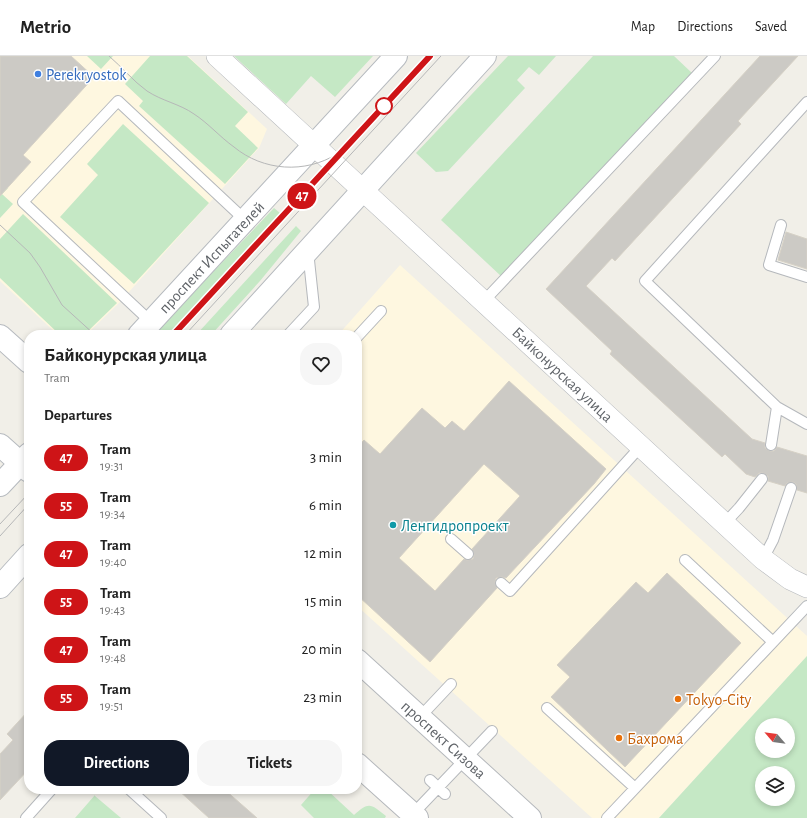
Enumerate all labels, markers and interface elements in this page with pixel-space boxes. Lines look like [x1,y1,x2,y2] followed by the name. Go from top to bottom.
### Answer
[20,18,71,37] text: Metrio
[631,20,655,34] text: Map
[677,20,733,34] text: Directions
[755,20,787,34] text: Saved
[46,67,127,84] place label: Perekryostok
[33,69,43,79] marker: Perekryostok
[375,97,393,115] unlabelled marker
[284,183,320,209] line badge: 47
[295,189,309,203] text: 47
[156,199,267,317] street label: проспект Испытателей
[508,324,616,426] street label: Байконурская улица
[300,343,342,385] button: heart
[44,346,207,365] text: Байконурская улица
[44,372,70,385] text: Tram
[44,408,112,423] text: Departures
[100,442,131,457] text: Tram
[310,450,342,465] text: 3 min
[59,451,73,465] text: 47
[100,460,123,473] text: 19:31
[100,490,131,505] text: Tram
[309,498,342,513] text: 6 min
[60,499,72,513] text: 55
[100,508,125,521] text: 19:34
[401,518,509,534] place label: Ленгидропроект
[388,520,398,530] marker: Ленгидропроект
[100,538,131,553] text: Tram
[304,546,342,561] text: 12 min
[59,547,73,561] text: 47
[100,556,127,569] text: 19:40
[100,586,131,601] text: Tram
[305,594,342,609] text: 15 min
[60,595,72,609] text: 55
[100,604,125,617] text: 19:43
[100,634,131,649] text: Tram
[301,642,342,657] text: 20 min
[59,643,73,657] text: 47
[100,652,126,665] text: 19:48
[100,682,131,697] text: Tram
[303,690,342,705] text: 23 min
[60,691,72,705] text: 55
[686,692,752,709] place label: Tokyo-City
[673,694,683,704] marker: Tokyo-City
[398,698,489,782] street label: проспект Сизова
[100,700,123,713] text: 19:51
[755,718,795,758] north arrow
[755,718,795,806] map controls
[627,731,683,747] place label: Бахрома
[614,733,624,743] marker: Бахрома
[44,740,189,786] button: Directions
[197,740,342,786] button: Tickets
[755,766,795,806] button: layers

